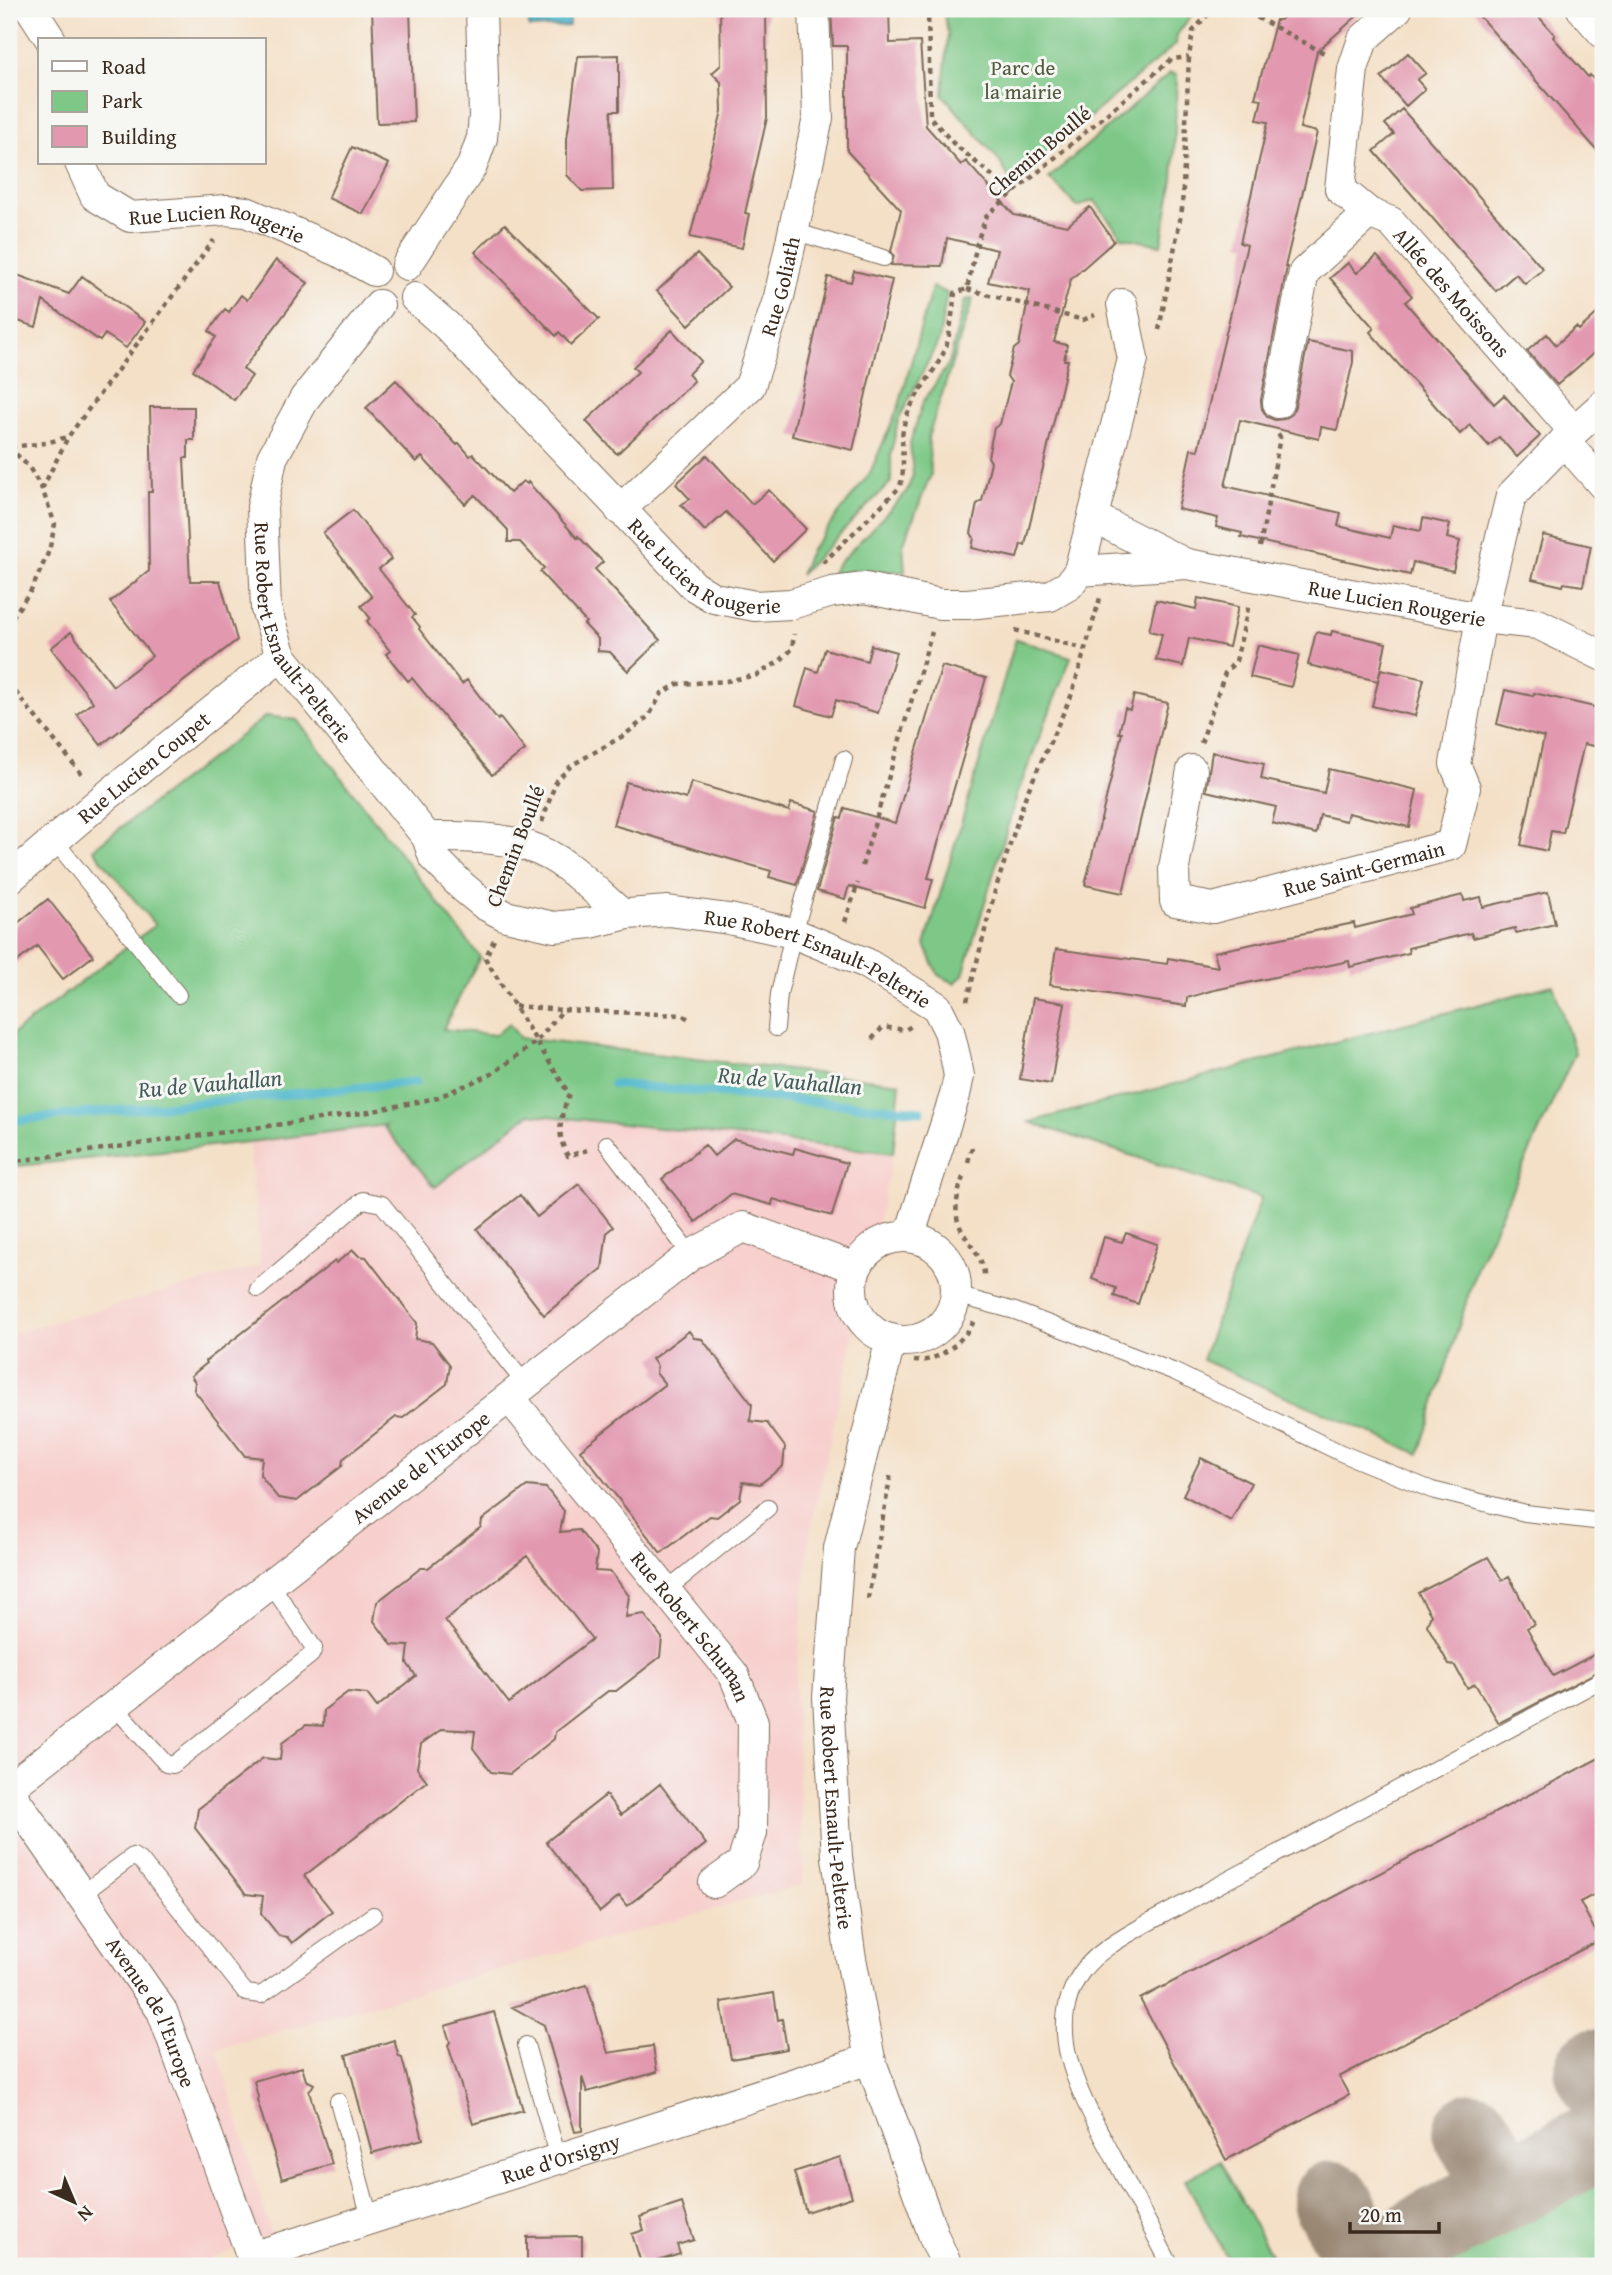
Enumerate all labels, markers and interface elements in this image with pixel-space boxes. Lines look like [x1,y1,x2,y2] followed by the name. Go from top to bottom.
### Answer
[38,38,266,164] legend
[102,51,147,82] text: Road
[984,52,1062,107] park label: Parc de la mairie
[102,85,143,116] text: Park
[980,98,1098,204] street label: Chemin Boullé
[102,121,177,152] text: Building
[128,194,310,251] street label: Rue Lucien Rougerie
[1386,220,1518,364] street label: Allée des Moissons
[752,233,807,340] street label: Rue Goliath
[621,511,782,621] street label: Rue Lucien Rougerie
[247,521,360,749] street label: Rue Robert Esnault-Pelterie
[1306,571,1489,634] street label: Rue Lucien Rougerie
[70,703,217,830] street label: Rue Lucien Coupet
[478,780,552,911] street label: Chemin Boullé
[1279,832,1448,904] street label: Rue Saint-Germain
[703,900,938,1016] street label: Rue Robert Esnault-Pelterie
[716,1057,864,1103] water label: Ru de Vauhallan
[136,1060,284,1106] water label: Ru de Vauhallan
[344,1402,496,1531] street label: Avenue de l'Europe
[624,1544,759,1707] street label: Rue Robert Schuman
[812,1685,862,1931] street label: Rue Robert Esnault-Pelterie
[99,1930,204,2092] street label: Avenue de l'Europe
[497,2124,624,2192] street label: Rue d'Orsigny
[38,2166,108,2236] north arrow
[1350,2191,1439,2235] scale bar
[1360,2199,1402,2230] text: 20 m
[71,2200,100,2229] text: N

